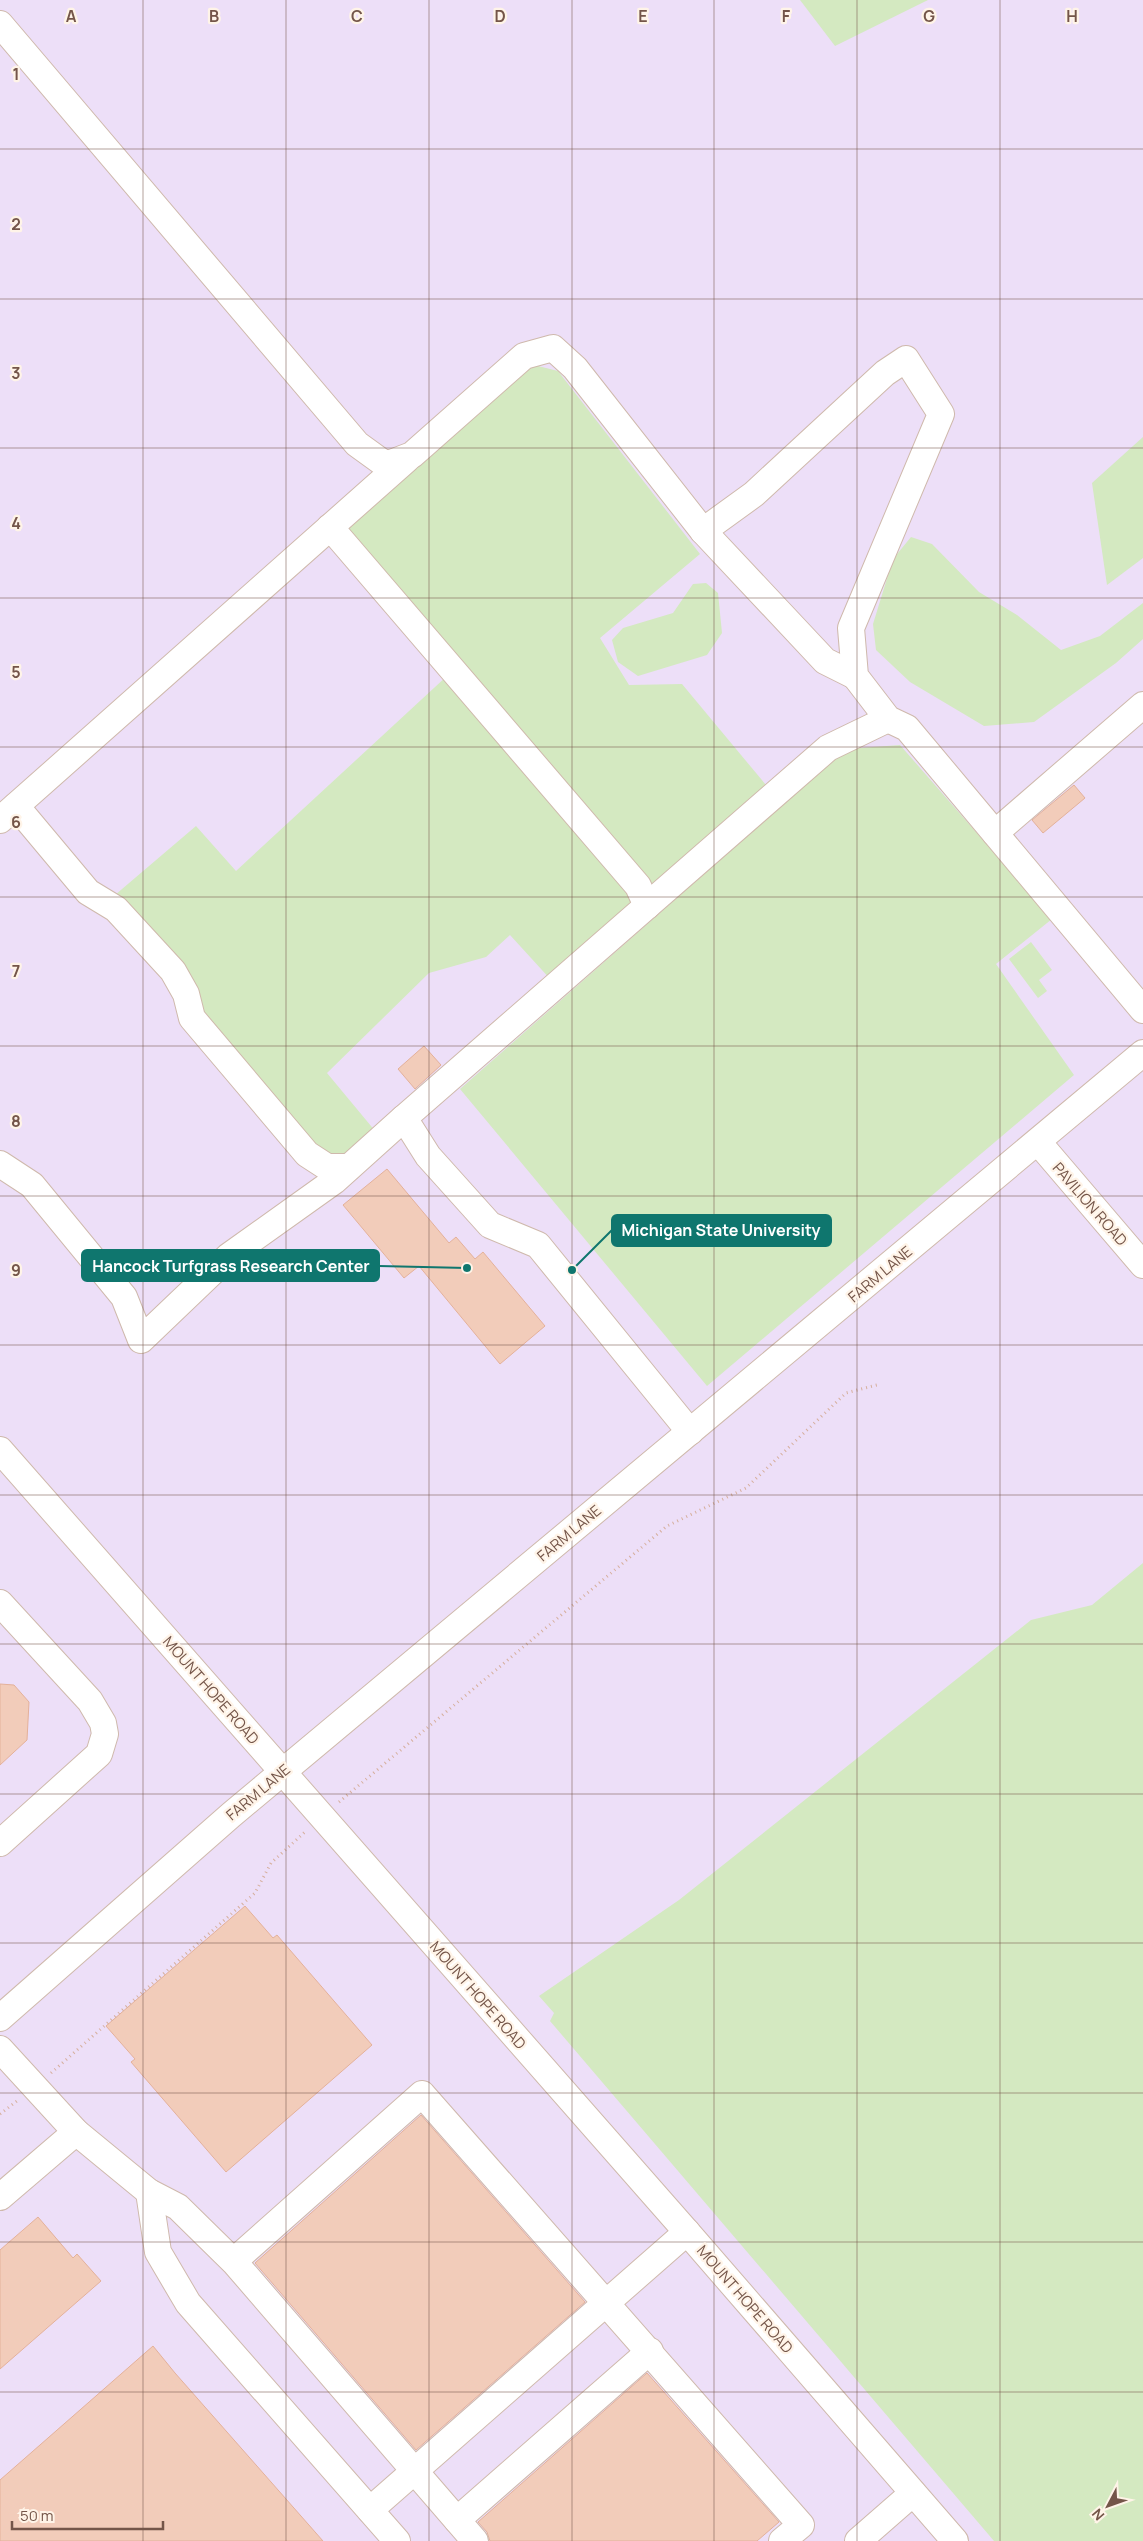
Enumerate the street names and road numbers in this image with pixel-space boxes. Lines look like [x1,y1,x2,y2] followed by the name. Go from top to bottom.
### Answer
[1048,1158,1132,1250] street label: PAVILION ROAD
[843,1241,917,1307] street label: FARM LANE
[532,1500,606,1566] street label: FARM LANE
[158,1631,264,1749] street label: MOUNT HOPE ROAD
[221,1759,295,1825] street label: FARM LANE
[425,1936,531,2054] street label: MOUNT HOPE ROAD
[692,2240,798,2358] street label: MOUNT HOPE ROAD

